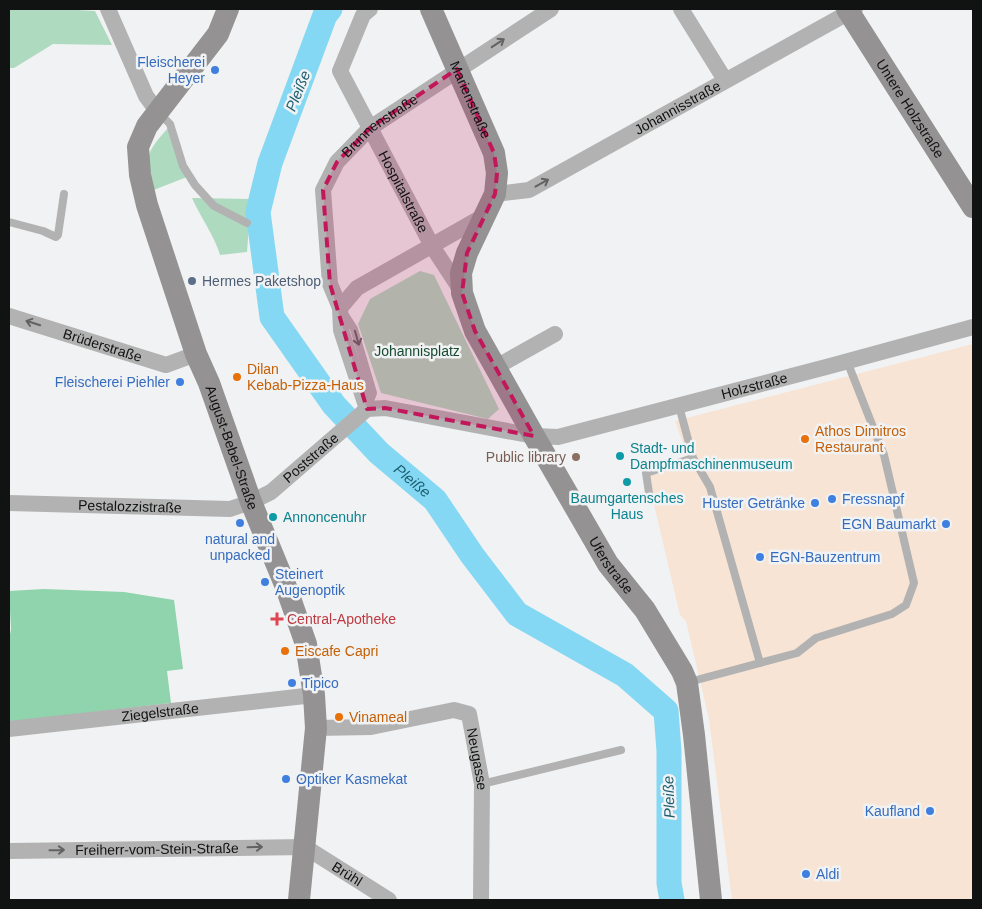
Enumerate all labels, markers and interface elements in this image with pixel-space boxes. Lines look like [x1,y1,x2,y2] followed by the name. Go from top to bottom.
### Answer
[491,38,505,48] one-way arrow
[137,54,205,86] place label: Fleischerei Heyer
[873,56,948,161] street label: Untere Holzstraße
[447,59,495,141] street label: Marienstraße
[209,64,221,76] marker: Fleischerei Heyer
[282,68,313,114] water label: Pleiße
[632,77,723,138] street label: Johannisstraße
[338,91,421,160] street label: Brunnenstraße
[375,148,432,235] street label: Hospitalstraße
[534,177,549,187] one-way arrow
[202,273,321,289] place label: Hermes Paketshop
[186,275,198,287] marker: Hermes Paketshop
[25,318,41,328] one-way arrow
[61,325,144,365] street label: Brüderstraße
[353,329,363,345] one-way arrow
[374,343,460,359] park label: Johannisplatz
[247,361,364,393] place label: Dilan Kebab-Pizza-Haus
[719,369,789,402] street label: Holzstraße
[231,371,243,383] marker: Dilan Kebab-Pizza-Haus
[55,374,170,390] place label: Fleischerei Piehler
[174,376,186,388] marker: Fleischerei Piehler
[202,383,261,512] street label: August-Bebel-Straße
[815,423,906,455] place label: Athos Dimitros Restaurant
[280,429,342,486] street label: Poststraße
[799,433,811,445] marker: Athos Dimitros Restaurant
[630,440,793,472] place label: Stadt- und Dampfmaschinenmuseum
[486,449,566,465] place label: Public library
[614,450,626,462] marker: Stadt- und Dampfmaschinenmuseum
[570,451,582,463] marker: Public library
[391,460,434,501] water label: Pleiße
[621,476,633,488] marker: Baumgartensches Haus
[571,490,683,522] place label: Baumgartensches Haus
[842,491,904,507] place label: Fressnapf
[826,493,838,505] marker: Fressnapf
[702,495,805,511] place label: Huster Getränke
[78,497,182,516] street label: Pestalozzistraße
[809,497,821,509] marker: Huster Getränke
[283,509,367,525] place label: Annoncenuhr
[267,511,279,523] marker: Annoncenuhr
[842,516,936,532] place label: EGN Baumarkt
[234,517,246,529] marker: natural and unpacked
[940,518,952,530] marker: EGN Baumarkt
[205,531,275,563] place label: natural and unpacked
[586,534,637,597] street label: Uferstraße
[770,549,880,565] place label: EGN-Bauzentrum
[754,551,766,563] marker: EGN-Bauzentrum
[275,566,346,598] place label: Steinert Augenoptik
[259,576,271,588] marker: Steinert Augenoptik
[287,611,396,627] place label: Central-Apotheke
[271,613,283,625] marker: Central-Apotheke
[295,643,378,659] place label: Eiscafe Capri
[279,645,291,657] marker: Eiscafe Capri
[302,675,339,691] place label: Tipico
[286,677,298,689] marker: Tipico
[120,700,200,724] street label: Ziegelstraße
[349,709,407,725] place label: Vinameal
[333,711,345,723] marker: Vinameal
[464,726,490,790] street label: Neugasse
[296,771,407,787] place label: Optiker Kasmekat
[280,773,292,785] marker: Optiker Kasmekat
[659,775,678,819] water label: Pleiße
[865,803,920,819] place label: Kaufland
[924,805,936,817] marker: Kaufland
[75,840,239,858] street label: Freiherr-vom-Stein-Straße
[247,843,263,852] one-way arrow
[49,845,65,855] one-way arrow
[329,858,365,889] street label: Brühl
[816,866,839,882] place label: Aldi
[800,868,812,880] marker: Aldi

